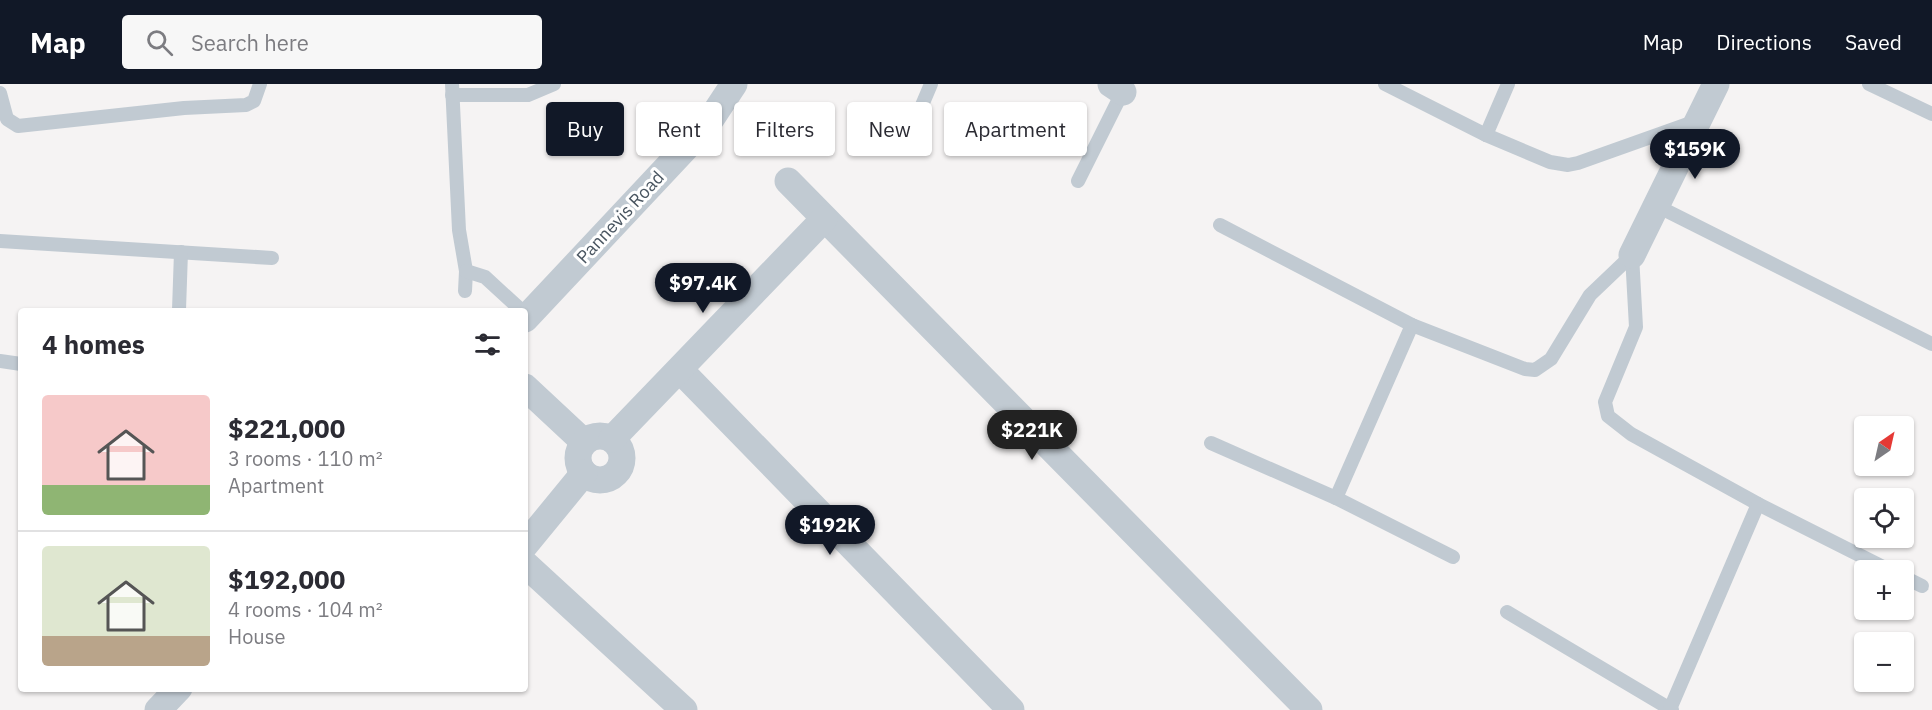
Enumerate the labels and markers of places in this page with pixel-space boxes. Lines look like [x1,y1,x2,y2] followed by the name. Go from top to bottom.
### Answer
[1653,129,1737,180] pin: $159K
[654,263,752,314] pin: $97.4K
[990,410,1074,461] pin: $221K
[788,505,872,556] pin: $192K

